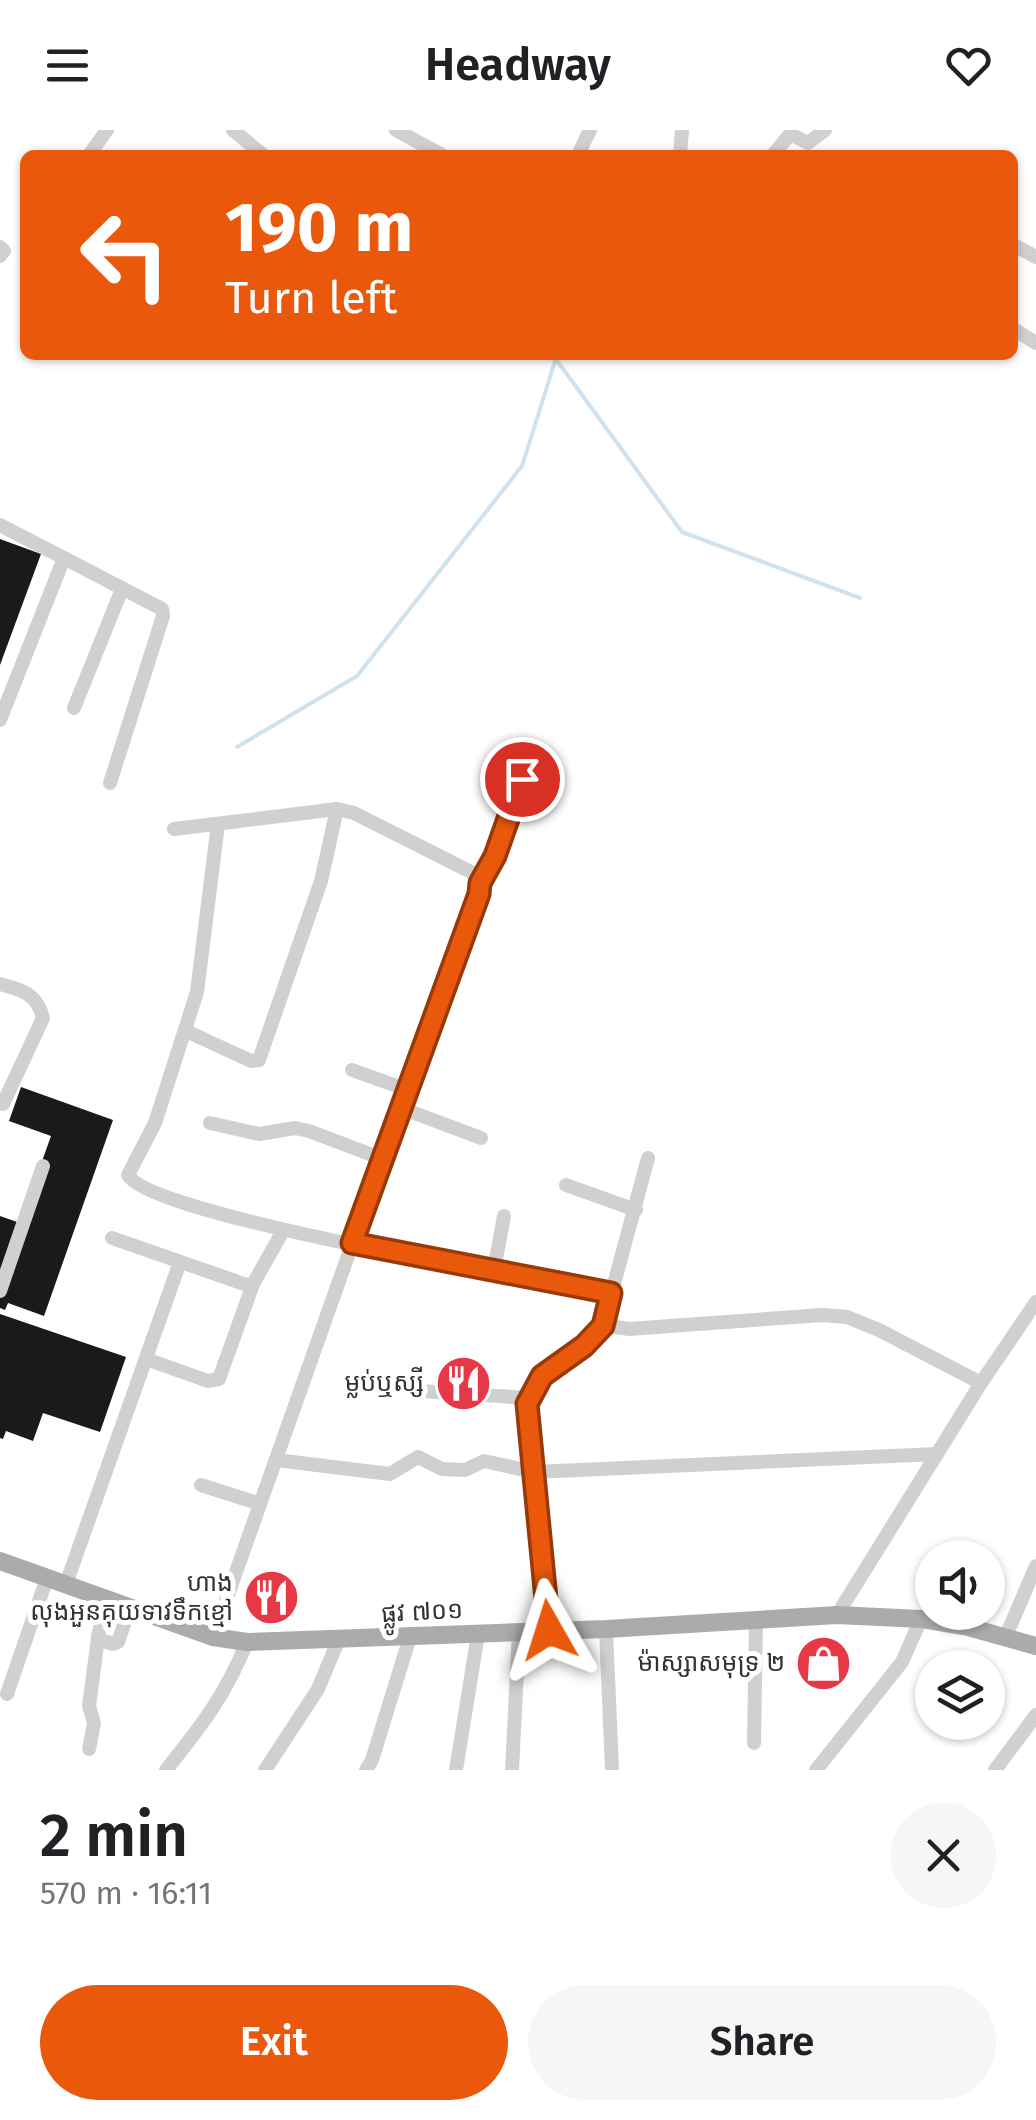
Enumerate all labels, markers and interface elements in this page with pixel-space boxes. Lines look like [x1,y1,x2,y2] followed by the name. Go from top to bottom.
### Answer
[40,38,95,93] icon: menu
[425,38,611,92] text: Headway
[941,38,996,93] icon: heart
[225,186,413,270] text: 190 m
[60,190,190,320] icon: left
[225,271,397,325] text: Turn left
[480,737,565,822] pin
[495,752,550,807] icon: arrive
[433,1353,493,1413] restaurant icon: ម្លប់ឬស្សី
[344,1366,424,1399] place label: ម្លប់ឬស្សី
[915,1540,1005,1740] map controls
[915,1540,1005,1630] button: sound
[242,1567,302,1627] restaurant icon: ហាង លុងអួនគុយទាវទឹកខ្មៅ
[30,1568,233,1628] place label: ហាង លុងអួនគុយទាវទឹកខ្មៅ
[497,1578,601,1682] position arrow
[380,1595,464,1637] street label: ផ្លូវ ៧០១
[794,1633,854,1693] shop icon: ម៉ាស្សាសមុទ្រ ២
[637,1648,785,1679] place label: ម៉ាស្សាសមុទ្រ ២
[915,1650,1005,1740] button: layers
[40,1800,188,1872] text: 2 min
[891,1803,996,1908] button: close
[40,1874,212,1912] text: 570 m · 16:11
[40,1985,508,2100] button: Exit
[528,1985,996,2100] button: Share

